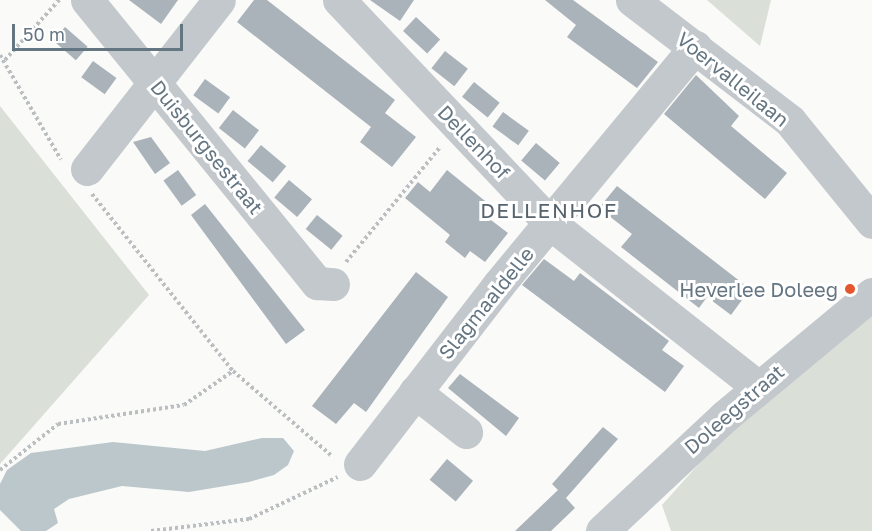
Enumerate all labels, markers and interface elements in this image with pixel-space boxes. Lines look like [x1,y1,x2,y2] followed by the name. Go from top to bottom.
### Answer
[15,12,186,50] scale bar
[23,23,65,45] text: 50 m
[672,27,794,131] street label: Voervalleilaan
[146,75,268,219] street label: Duisburgsestraat
[433,100,515,184] street label: Dellenhof
[480,197,618,223] district label: DELLENHOF
[433,242,539,364] street label: Slagmaaldelle
[679,277,838,301] place label: Heverlee Doleeg
[843,282,857,296] marker: Heverlee Doleeg
[679,359,789,459] street label: Doleegstraat

